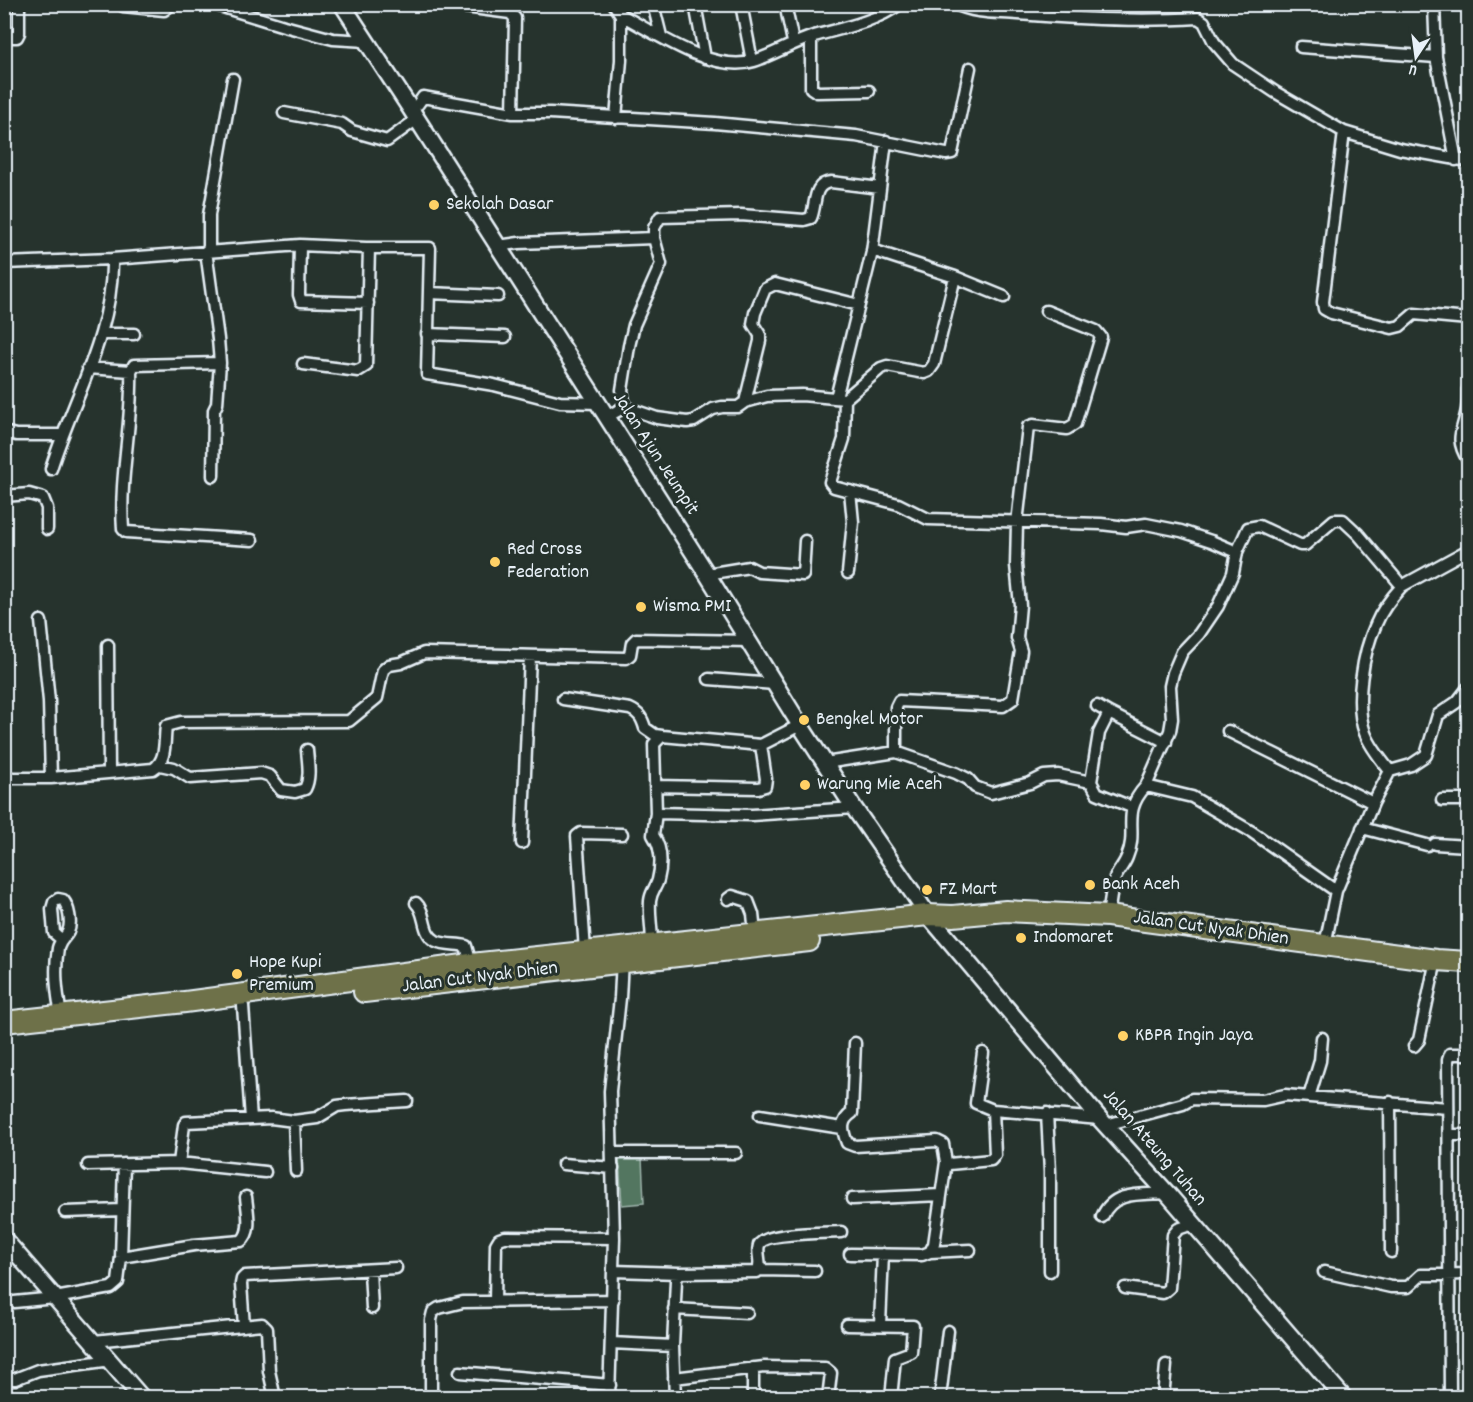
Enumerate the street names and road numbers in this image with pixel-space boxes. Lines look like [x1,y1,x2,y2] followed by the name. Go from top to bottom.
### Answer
[605,387,705,521] street label: Jalan Ajun Jeumpit
[1132,904,1290,954] street label: Jalan Cut Nyak Dhien
[401,955,559,1001] street label: Jalan Cut Nyak Dhien
[1095,1083,1213,1213] street label: Jalan Ateung Tuhan

